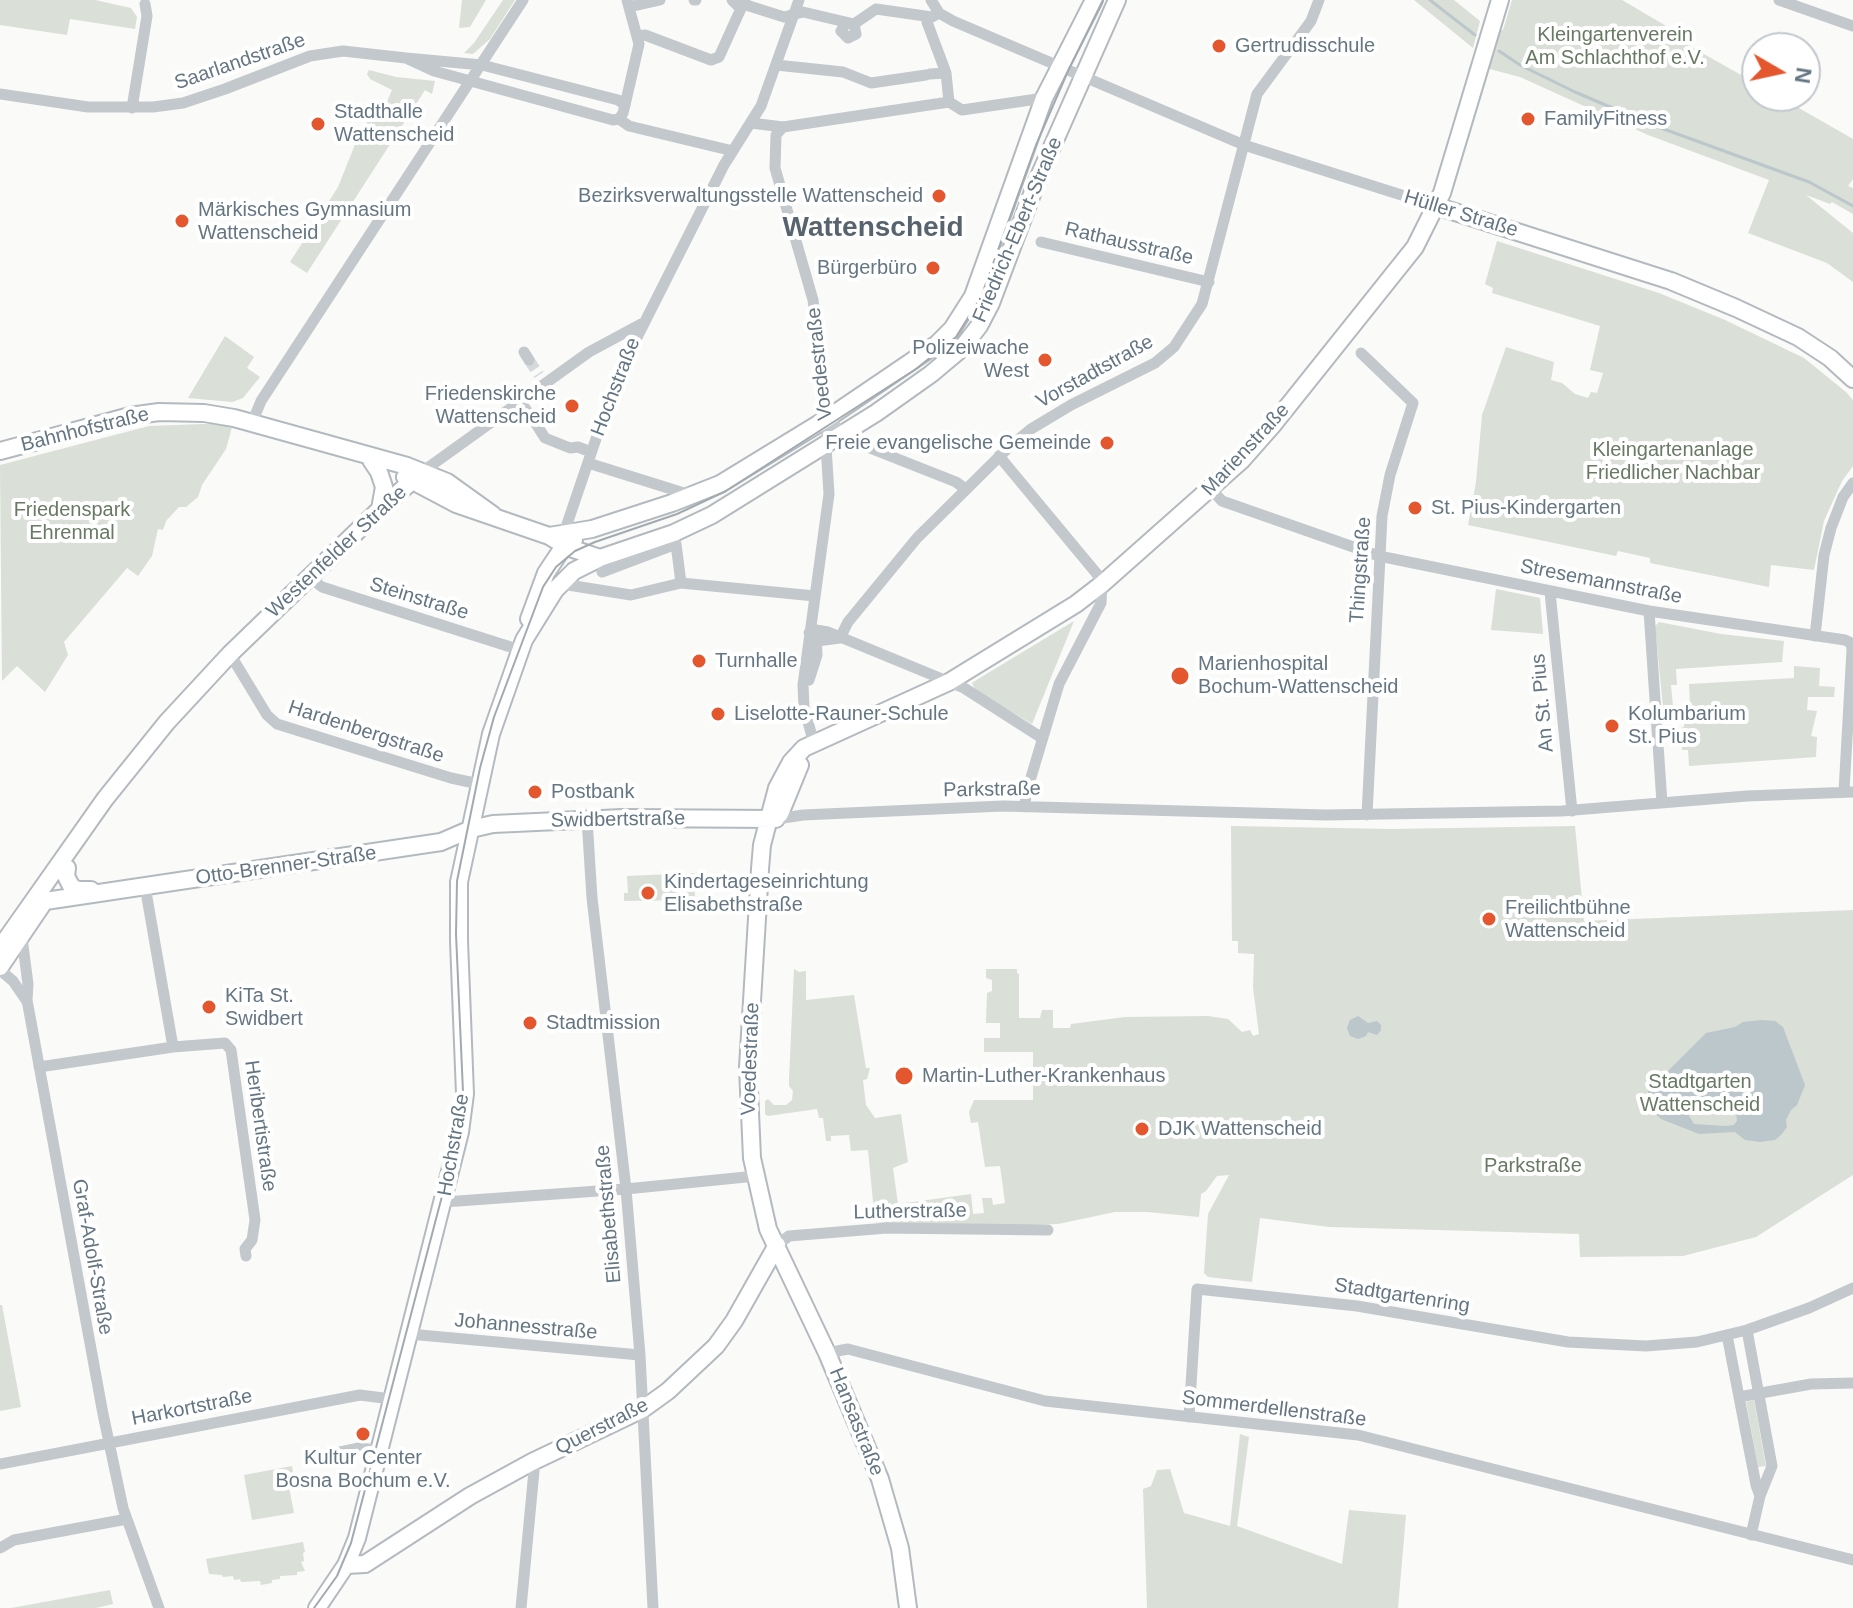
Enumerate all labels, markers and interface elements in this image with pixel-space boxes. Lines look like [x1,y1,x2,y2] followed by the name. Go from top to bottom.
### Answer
[1525,23,1705,70] park label: Kleingartenverein Am Schlachthof e.V.
[171,28,309,96] street label: Saarlandstraße
[1741,32,1821,112] north arrow
[1235,34,1375,58] place label: Gertrudisschule
[1210,37,1228,55] marker: Gertrudisschule
[1790,66,1817,85] text: N
[334,100,454,147] place label: Stadthalle Wattenscheid
[1544,107,1667,131] place label: FamilyFitness
[1519,110,1537,128] marker: FamilyFitness
[309,115,327,133] marker: Stadthalle Wattenscheid
[968,134,1068,326] street label: Friedrich-Ebert-Straße
[578,184,923,208] place label: Bezirksverwaltungsstelle Wattenscheid
[1401,185,1521,243] street label: Hüller Straße
[930,187,948,205] marker: Bezirksverwaltungsstelle Wattenscheid
[198,198,411,245] place label: Märkisches Gymnasium Wattenscheid
[783,211,963,245] district label: Wattenscheid
[173,212,191,230] marker: Märkisches Gymnasium Wattenscheid
[1062,218,1196,270] street label: Rathausstraße
[817,256,917,280] place label: Bürgerbüro
[924,259,942,277] marker: Bürgerbüro
[802,306,838,422] street label: Voedestraße
[1032,330,1158,414] street label: Vorstadtstraße
[586,334,646,440] street label: Hochstraße
[912,336,1029,383] place label: Polizeiwache West
[1036,351,1054,369] marker: Polizeiwache West
[425,382,556,429] place label: Friedenskirche Wattenscheid
[563,397,581,415] marker: Friedenskirche Wattenscheid
[1197,399,1295,501] street label: Marienstraße
[18,402,152,458] street label: Bahnhofstraße
[825,431,1091,455] place label: Freie evangelische Gemeinde
[1098,434,1116,452] marker: Freie evangelische Gemeinde
[1586,438,1760,485] park label: Kleingartenanlage Friedlicher Nachbar
[262,481,412,623] street label: Westenfelder Straße
[1431,496,1621,520] place label: St. Pius-Kindergarten
[14,498,130,545] park label: Friedenspark Ehrenmal
[1406,499,1424,517] marker: St. Pius-Kindergarten
[1345,516,1377,624] street label: Thingstraße
[1518,555,1684,609] street label: Stresemannstraße
[367,573,471,625] street label: Steinstraße
[715,649,798,673] place label: Turnhalle
[690,652,708,670] marker: Turnhalle
[1198,652,1398,699] place label: Marienhospital Bochum-Wattenscheid
[1527,653,1559,753] street label: An St. Pius
[1169,665,1191,687] marker: Marienhospital Bochum-Wattenscheid
[285,696,447,768] street label: Hardenbergstraße
[734,702,949,726] place label: Liselotte-Rauner-Schule
[1628,702,1746,749] place label: Kolumbarium St. Pius
[709,705,727,723] marker: Liselotte-Rauner-Schule
[1603,717,1621,735] marker: Kolumbarium St. Pius
[943,777,1041,803] street label: Parkstraße
[551,780,634,804] place label: Postbank
[526,783,544,801] marker: Postbank
[551,807,685,833] street label: Swidbertstraße
[194,841,378,891] street label: Otto-Brenner-Straße
[664,870,869,917] place label: Kindertageseinrichtung Elisabethstraße
[639,884,657,902] marker: Kindertageseinrichtung Elisabethstraße
[1505,896,1631,943] place label: Freilichtbühne Wattenscheid
[1480,910,1498,928] marker: Freilichtbühne Wattenscheid
[225,984,303,1031] place label: KiTa St. Swidbert
[200,998,218,1016] marker: KiTa St. Swidbert
[737,1002,765,1116] street label: Voedestraße
[546,1011,660,1035] place label: Stadtmission
[521,1014,539,1032] marker: Stadtmission
[239,1059,281,1193] street label: Heribertistraße
[922,1064,1165,1088] place label: Martin-Luther-Krankenhaus
[893,1065,915,1087] marker: Martin-Luther-Krankenhaus
[1640,1070,1760,1117] park label: Stadtgarten Wattenscheid
[433,1092,475,1198] street label: Hochstraße
[1158,1117,1322,1141] place label: DJK Wattenscheid
[1133,1120,1151,1138] marker: DJK Wattenscheid
[591,1144,627,1284] street label: Elisabethstraße
[1484,1154,1582,1178] park label: Parkstraße
[66,1177,118,1337] street label: Graf-Adolf-Straße
[853,1199,967,1225] street label: Lutherstraße
[1333,1273,1471,1319] street label: Stadtgartenring
[454,1309,598,1345] street label: Johannesstraße
[823,1364,889,1480] street label: Hansastraße
[130,1385,254,1431] street label: Harkortstraße
[1180,1386,1368,1432] street label: Sommerdellenstraße
[551,1393,653,1461] street label: Querstraße
[354,1425,372,1443] marker: Kultur Center Bosna Bochum e.V.
[276,1446,450,1493] place label: Kultur Center Bosna Bochum e.V.

